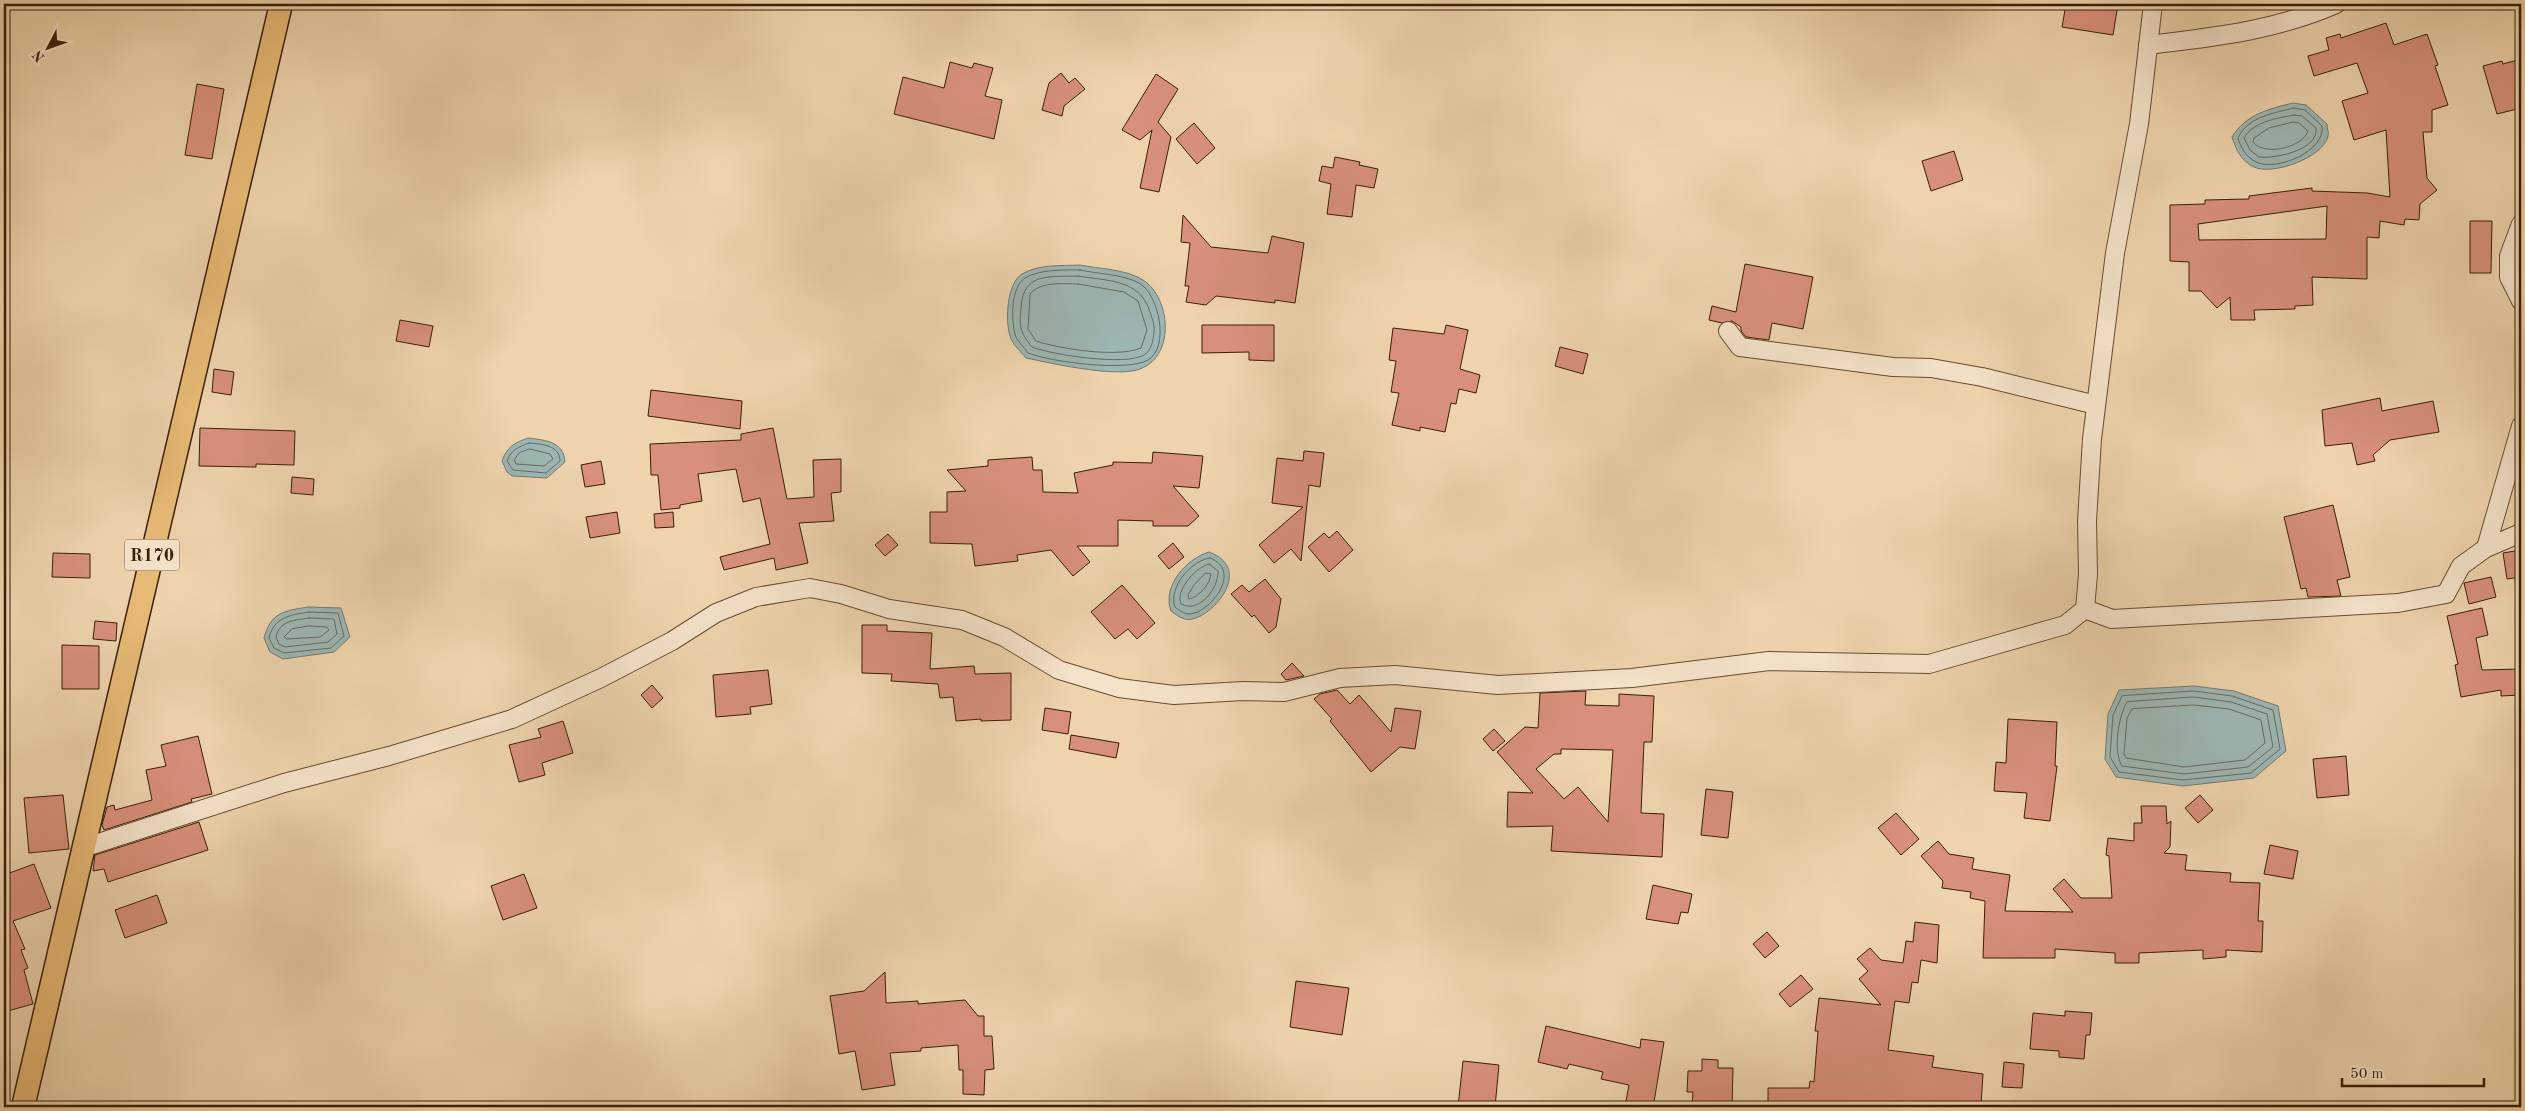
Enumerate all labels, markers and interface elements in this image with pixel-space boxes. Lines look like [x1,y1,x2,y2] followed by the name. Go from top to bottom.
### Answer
[22,22,72,72] north arrow
[30,47,48,65] text: N
[124,540,180,570] road number: R170
[2342,1056,2485,1088] scale bar
[2350,1067,2384,1082] text: 50 m

